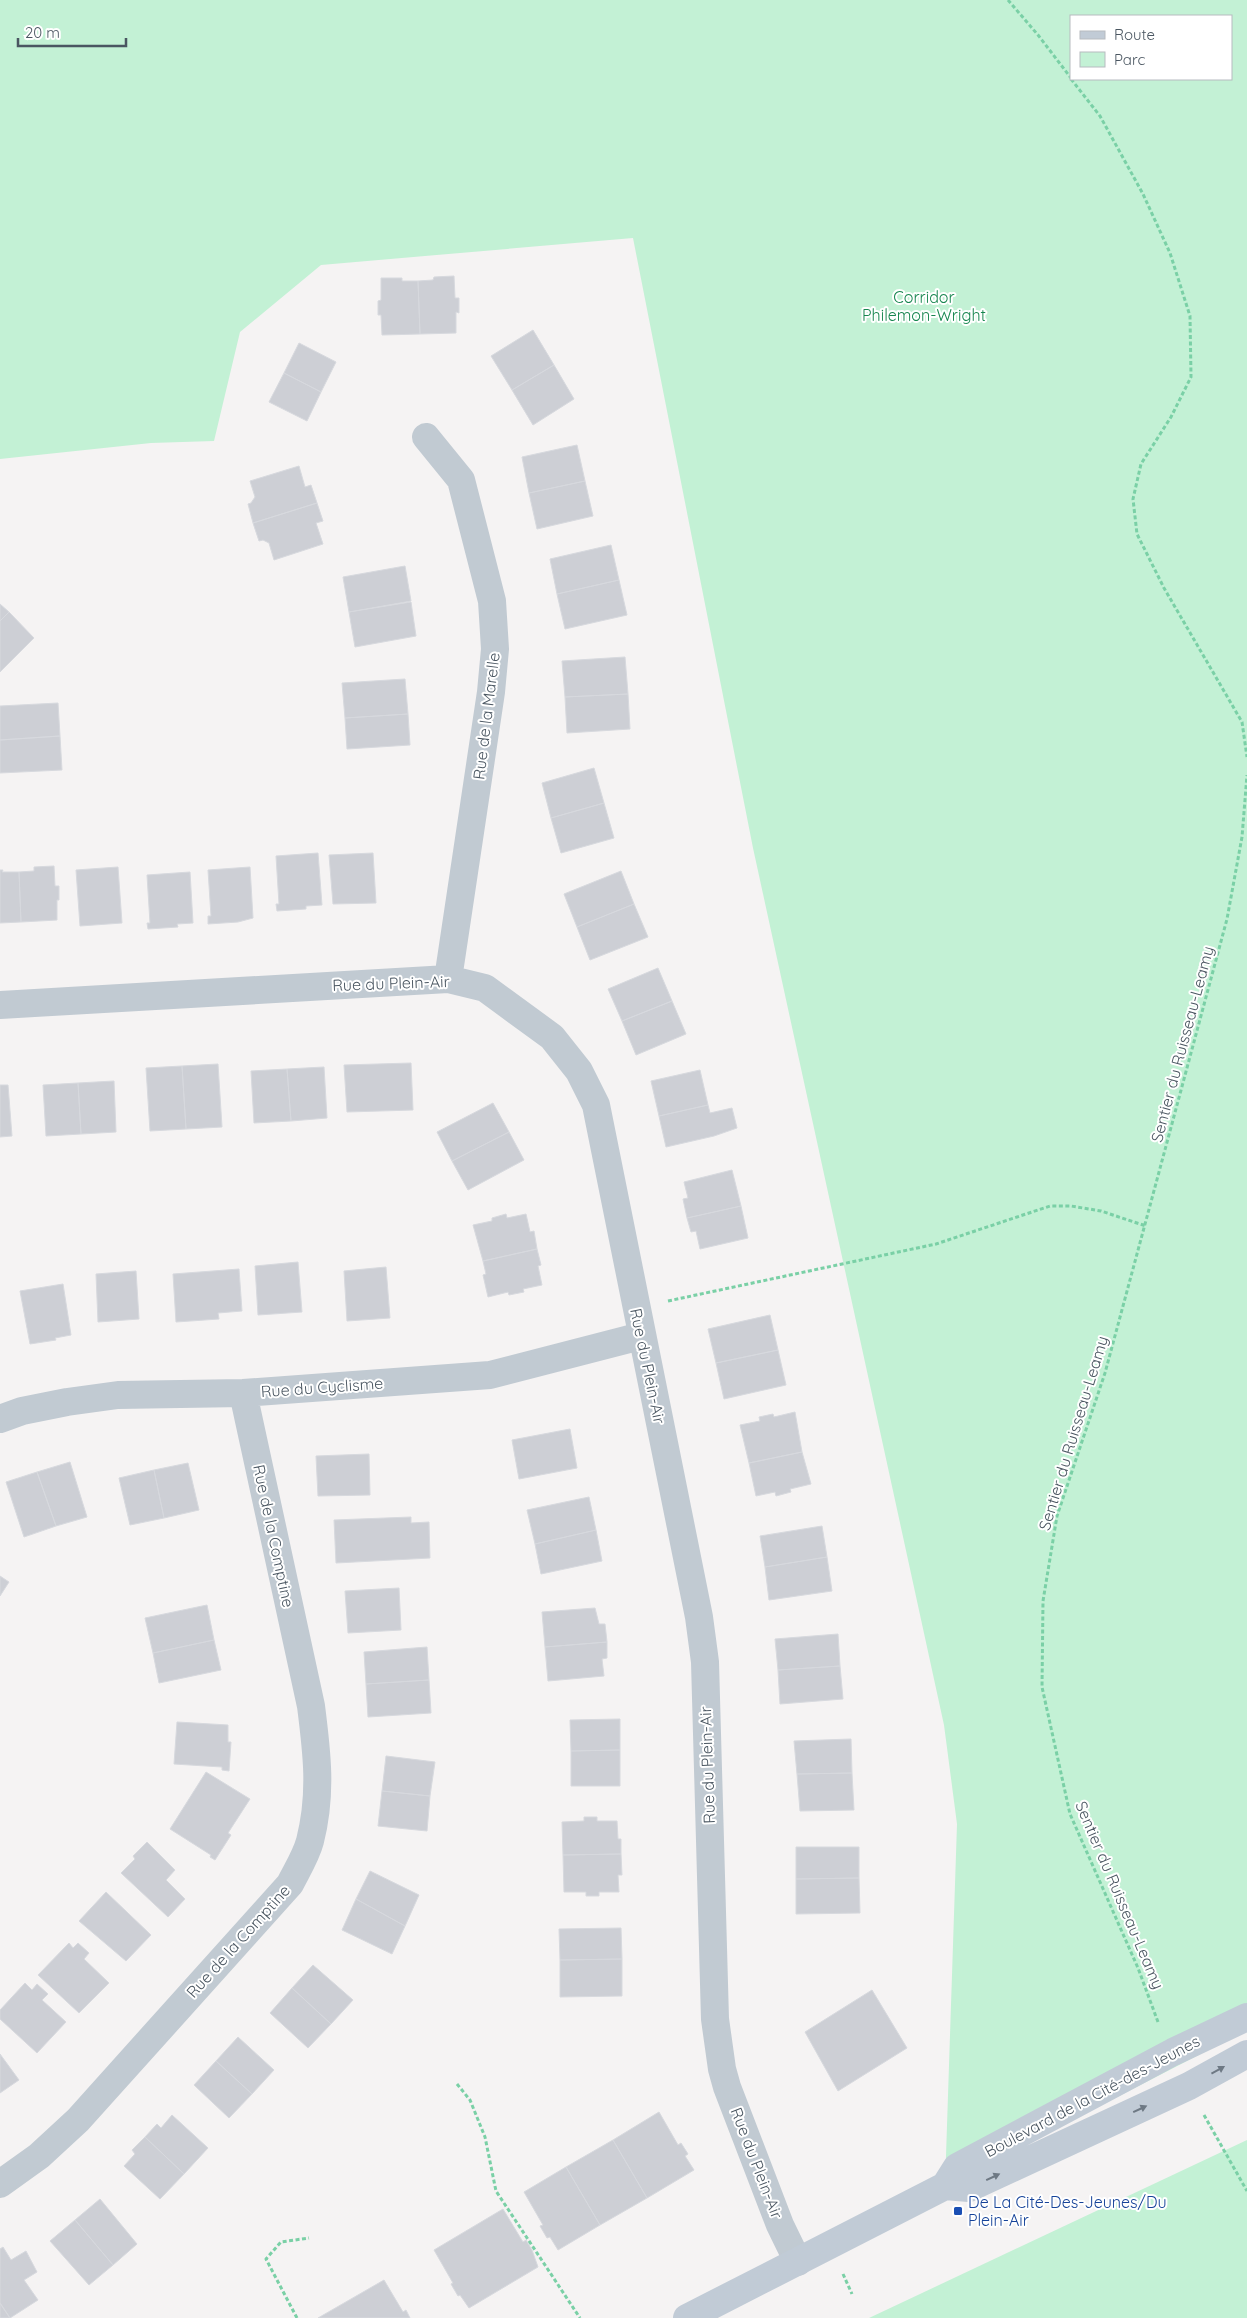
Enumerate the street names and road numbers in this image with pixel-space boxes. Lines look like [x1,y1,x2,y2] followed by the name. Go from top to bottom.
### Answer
[468,651,504,781] street label: Rue de la Marelle
[1146,944,1218,1144] street label: Sentier du Ruisseau-Leamy
[332,971,450,995] street label: Rue du Plein-Air
[626,1306,670,1426] street label: Rue du Plein-Air
[1034,1333,1112,1533] street label: Sentier du Ruisseau-Leamy
[260,1373,384,1401] street label: Rue du Cyclisme
[249,1463,299,1609] street label: Rue de la Comptine
[695,1706,719,1824] street label: Rue du Plein-Air
[1071,1798,1169,1992] street label: Sentier du Ruisseau-Leamy
[182,1880,294,2002] street label: Rue de la Comptine
[981,2031,1203,2161] street label: Boulevard de la Cité-des-Jeunes
[727,2105,787,2221] street label: Rue du Plein-Air

